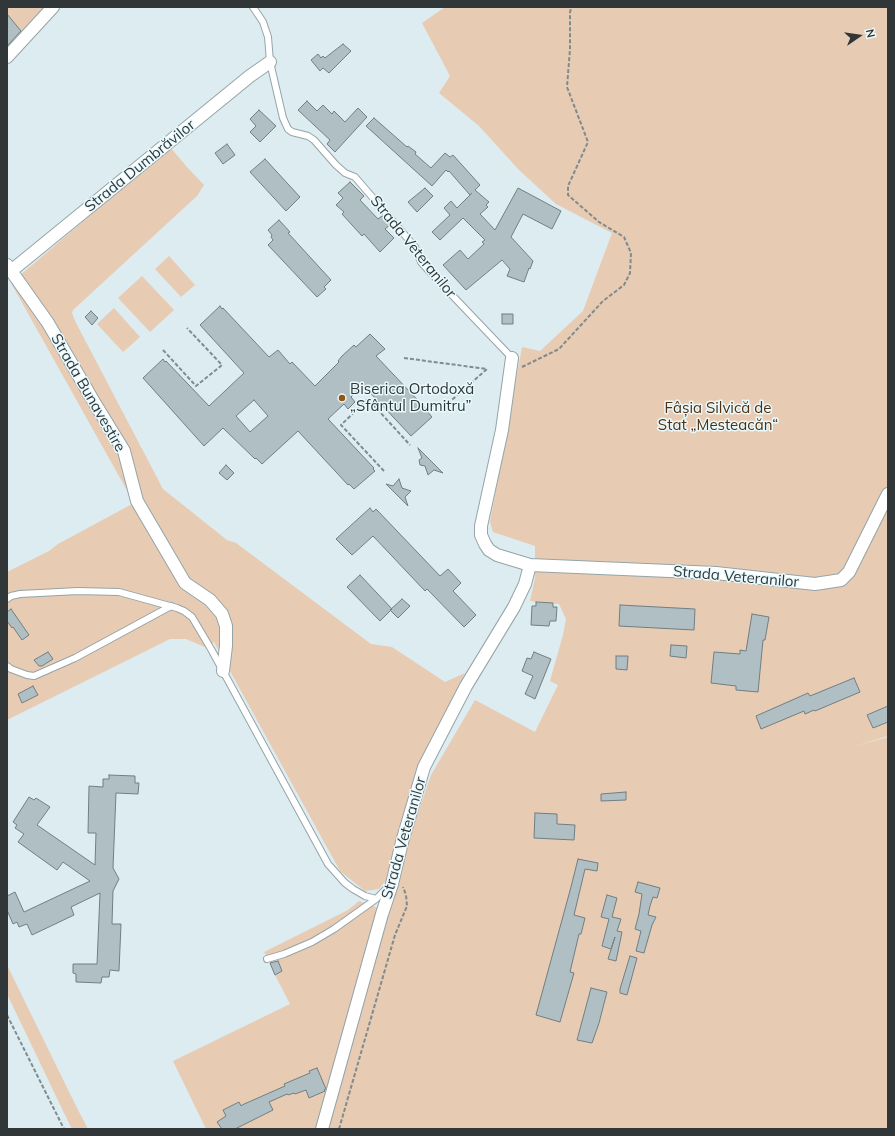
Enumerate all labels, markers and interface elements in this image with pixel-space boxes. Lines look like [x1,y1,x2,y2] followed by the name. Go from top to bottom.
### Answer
[839,16,879,56] north arrow
[863,28,878,39] text: N
[81,116,199,216] street label: Strada Dumbrăvilor
[366,192,460,302] street label: Strada Veteranilor
[47,331,129,455] street label: Strada Bunavestire
[350,380,474,415] place label: Biserica Ortodoxă „Sfântul Dumitru”
[337,393,347,403] marker: Biserica Ortodoxă „Sfântul Dumitru”
[658,399,778,434] park label: Fâșia Silvică de Stat „Mesteacăn“
[672,563,800,591] street label: Strada Veteranilor
[378,775,430,901] street label: Strada Veteranilor

